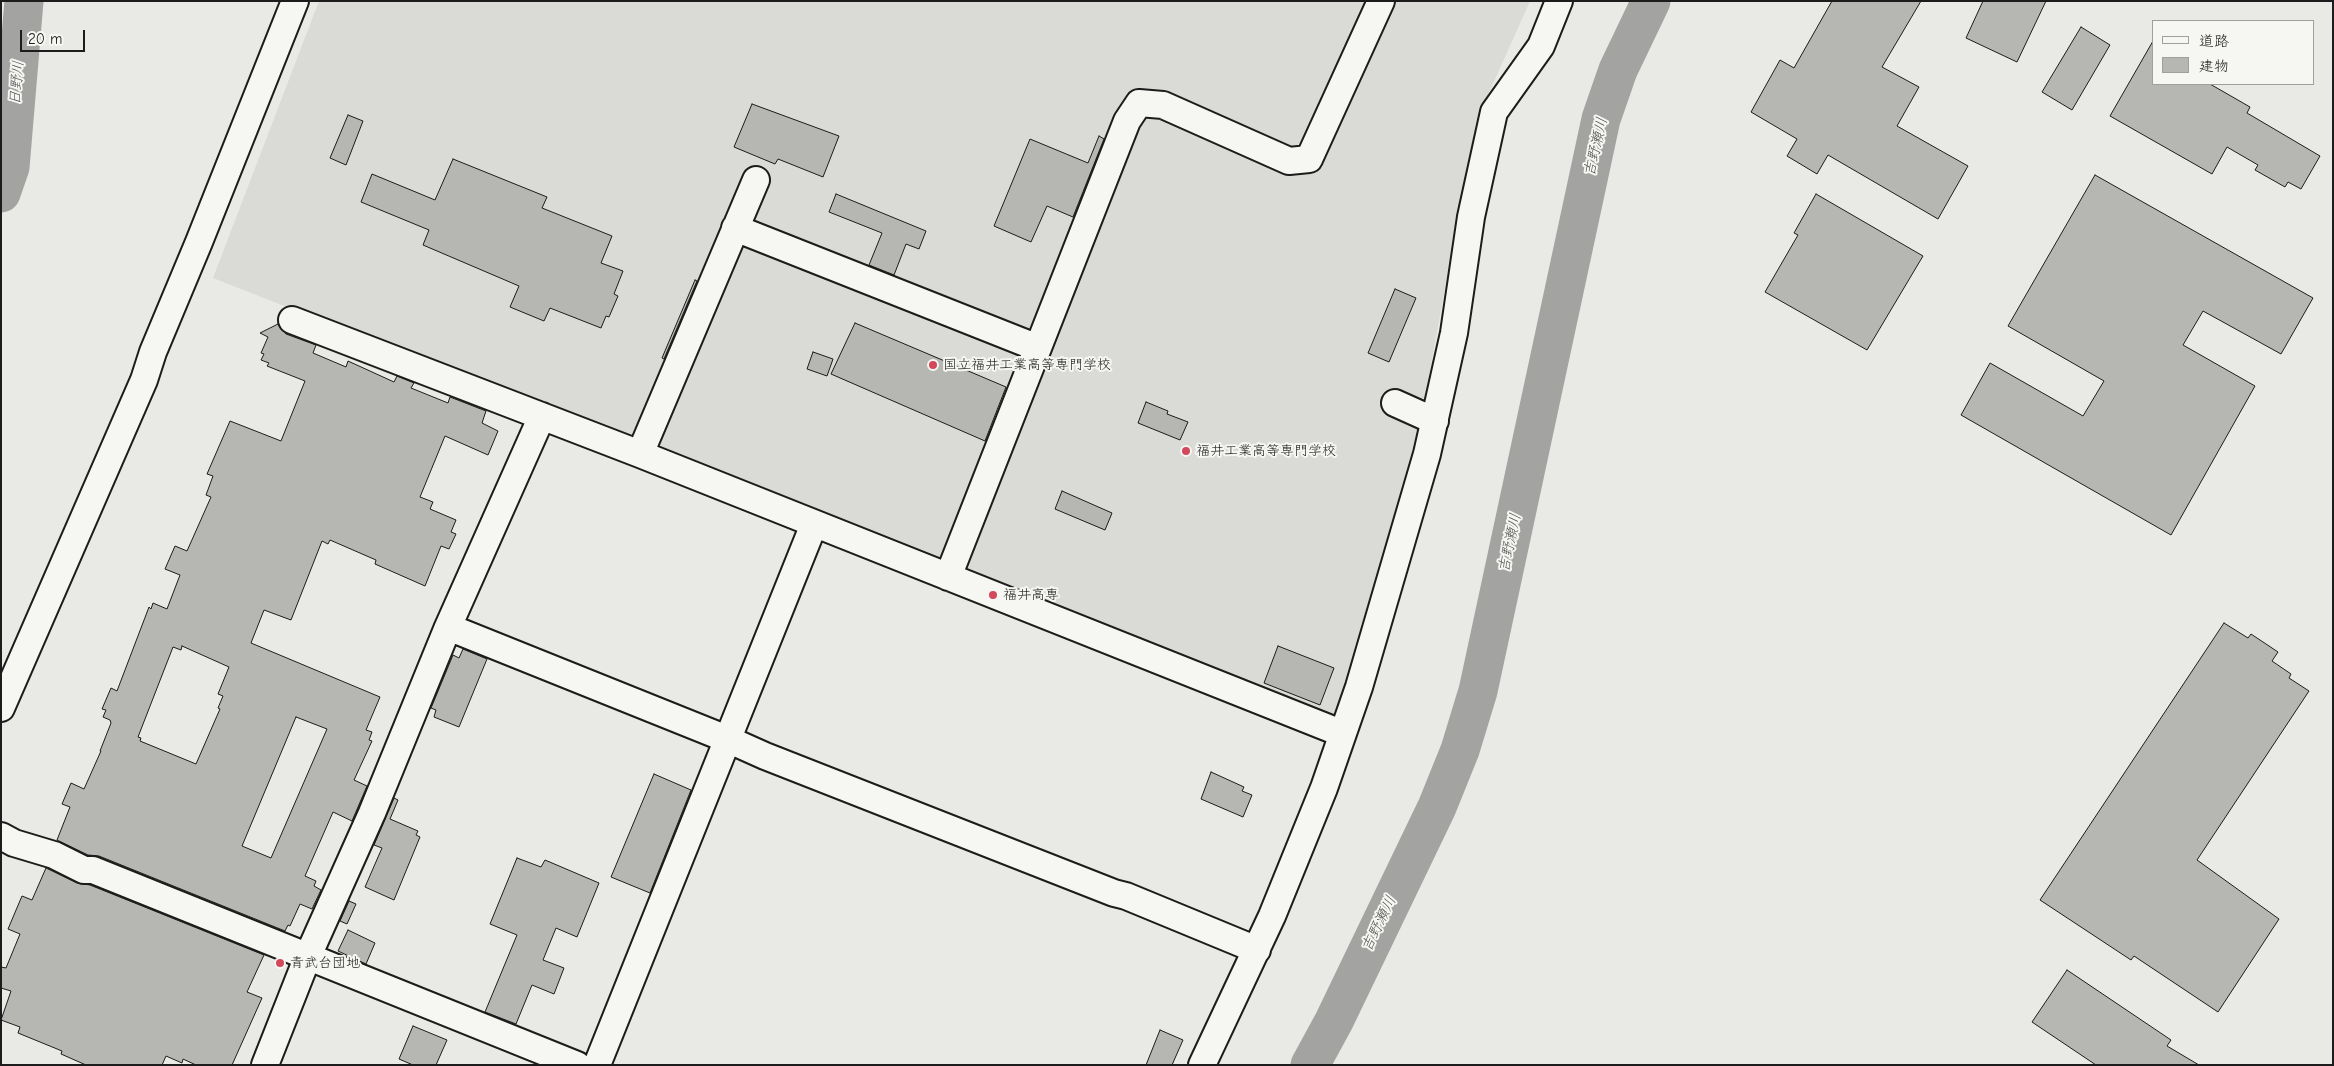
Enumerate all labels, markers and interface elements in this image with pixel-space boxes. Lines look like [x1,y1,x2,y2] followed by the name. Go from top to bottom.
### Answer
[22,20,88,52] scale bar
[2152,20,2314,85] legend
[28,30,62,48] text: 20 m
[2199,32,2229,50] text: 道路
[2199,57,2229,75] text: 建物
[6,60,28,106] water label: 日野川
[1580,116,1612,178] water label: 吉野瀬川
[943,357,1111,373] place label: 国立福井工業高等専門学校
[927,359,939,371] marker: 国立福井工業高等専門学校
[1196,443,1336,459] place label: 福井工業高等専門学校
[1180,445,1192,457] marker: 福井工業高等専門学校
[1495,512,1525,574] water label: 吉野瀬川
[1003,587,1059,603] place label: 福井高専
[987,589,999,601] marker: 福井高専
[1358,893,1400,955] water label: 吉野瀬川
[290,955,360,971] place label: 青武台団地
[274,957,286,969] marker: 青武台団地

